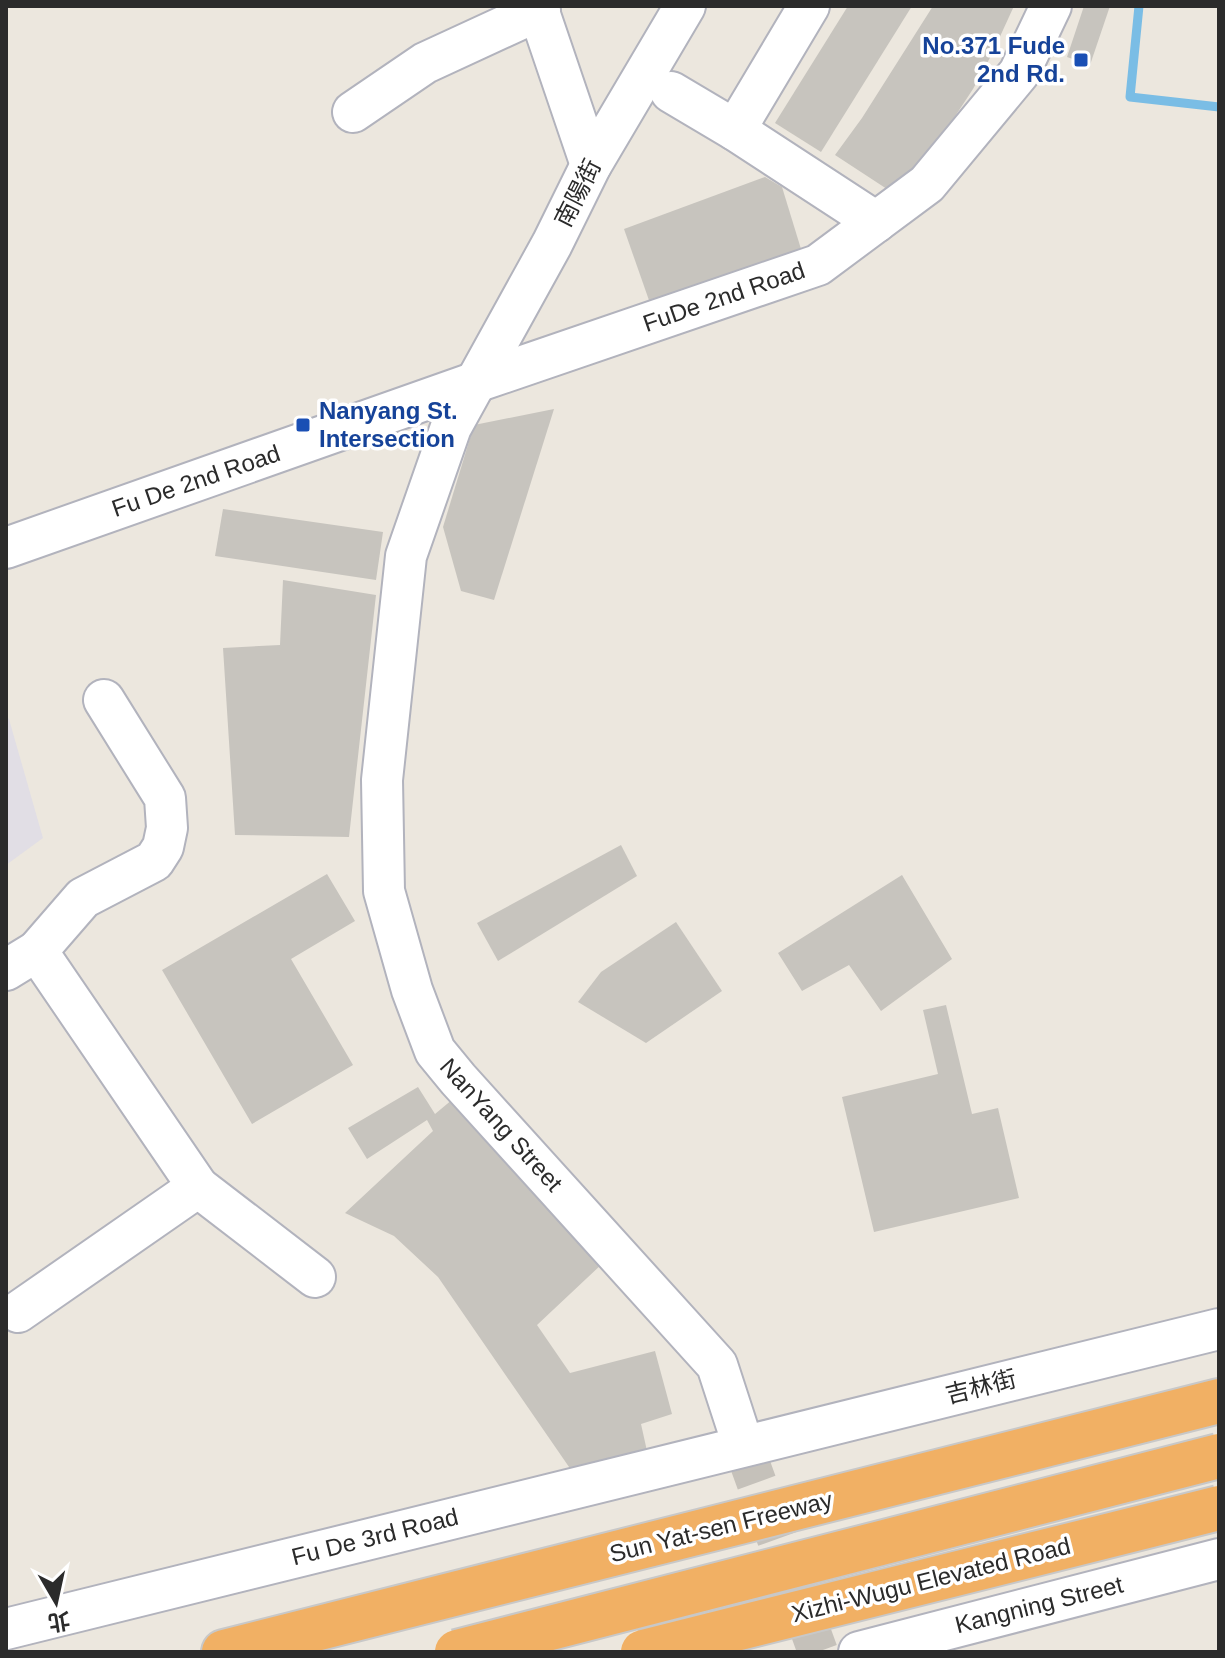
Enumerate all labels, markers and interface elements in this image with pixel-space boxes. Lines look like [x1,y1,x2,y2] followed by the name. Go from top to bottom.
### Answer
[922,32,1065,87] place label: No.371 Fude 2nd Rd.
[1072,51,1090,69] marker: No.371 Fude 2nd Rd.
[549,155,606,231] street label: 南陽街
[639,256,808,337] street label: FuDe 2nd Road
[319,397,458,452] place label: Nanyang St. Intersection
[294,416,312,434] marker: Nanyang St. Intersection
[108,439,283,522] street label: Fu De 2nd Road
[435,1053,568,1197] street label: NanYang Street
[943,1365,1019,1408] street label: 吉林街
[607,1486,835,1567] street label: Sun Yat-sen Freeway
[289,1503,461,1570] street label: Fu De 3rd Road
[789,1532,1073,1627] street label: Xizhi-Wugu Elevated Road
[16,1562,96,1642] north arrow
[952,1571,1126,1638] street label: Kangning Street
[46,1607,72,1635] text: 北

